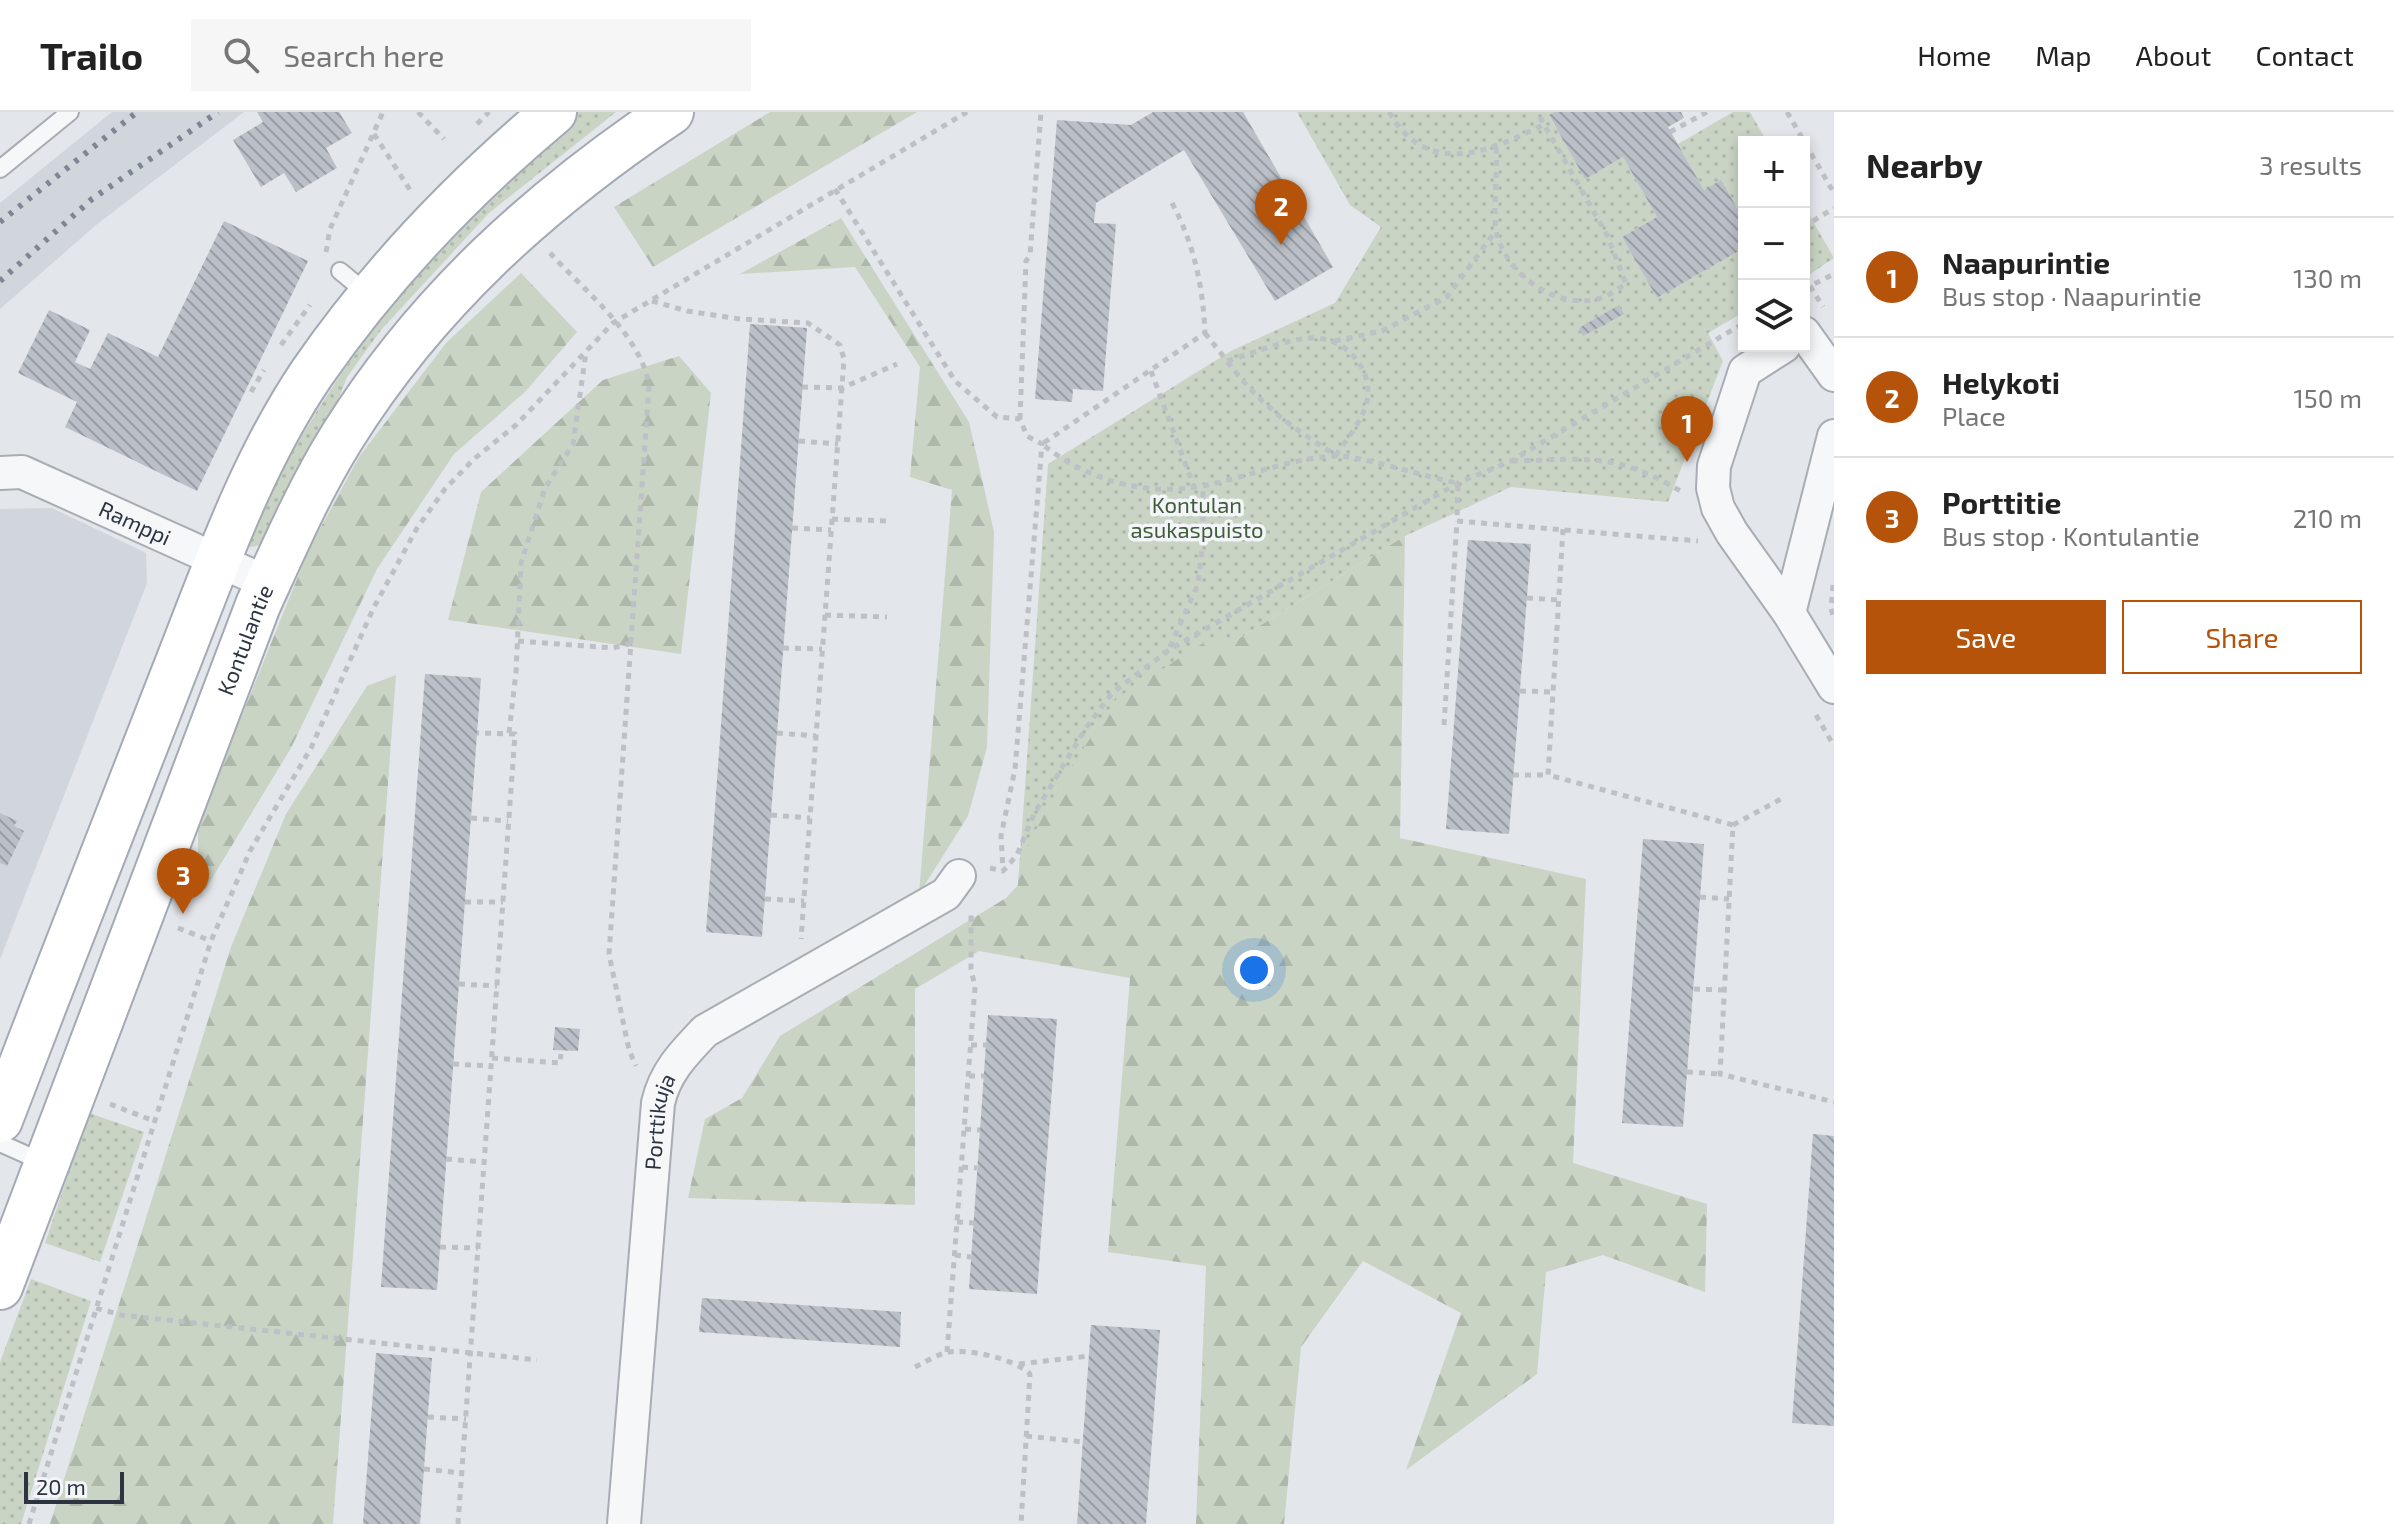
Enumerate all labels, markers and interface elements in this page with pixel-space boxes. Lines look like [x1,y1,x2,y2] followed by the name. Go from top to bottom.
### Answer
[191,19,751,91] search box
[40,32,143,78] text: Trailo
[219,33,263,77] icon: search
[283,37,444,73] text: Search here
[1917,38,1991,72] text: Home
[2035,38,2092,72] text: Map
[2136,38,2211,72] text: About
[2255,38,2354,72] text: Contact
[1738,136,1810,352] map controls
[1738,136,1810,208] button: +
[1866,144,1983,185] text: Nearby
[2259,149,2362,180] text: 3 results
[1255,179,1307,245] pin: 2
[1738,208,1810,280] button: −
[1942,244,2110,280] text: Naapurintie
[1886,262,1898,293] text: 1
[2293,262,2362,293] text: 130 m
[1738,280,1810,352] button: layers
[1942,280,2202,311] text: Bus stop · Naapurintie
[1942,364,2060,400] text: Helykoti
[1884,382,1900,413] text: 2
[2293,382,2362,413] text: 150 m
[1661,396,1713,462] pin: 1
[1942,400,2006,431] text: Place
[1942,484,2061,520] text: Porttitie
[1130,491,1264,542] park label: Kontulan asukaspuisto
[95,495,175,550] street label: Ramppi
[1885,502,1899,533] text: 3
[2293,502,2362,533] text: 210 m
[1942,520,2200,551] text: Bus stop · Kontulantie
[211,580,278,698] street label: Kontulantie
[1866,600,2106,674] button: Save
[2122,600,2362,674] button: Share
[157,848,209,914] pin: 3
[1234,950,1274,990] your location
[639,1068,680,1171] street label: Porttikuja
[24,1468,124,1504] scale bar
[36,1473,86,1499] text: 20 m

